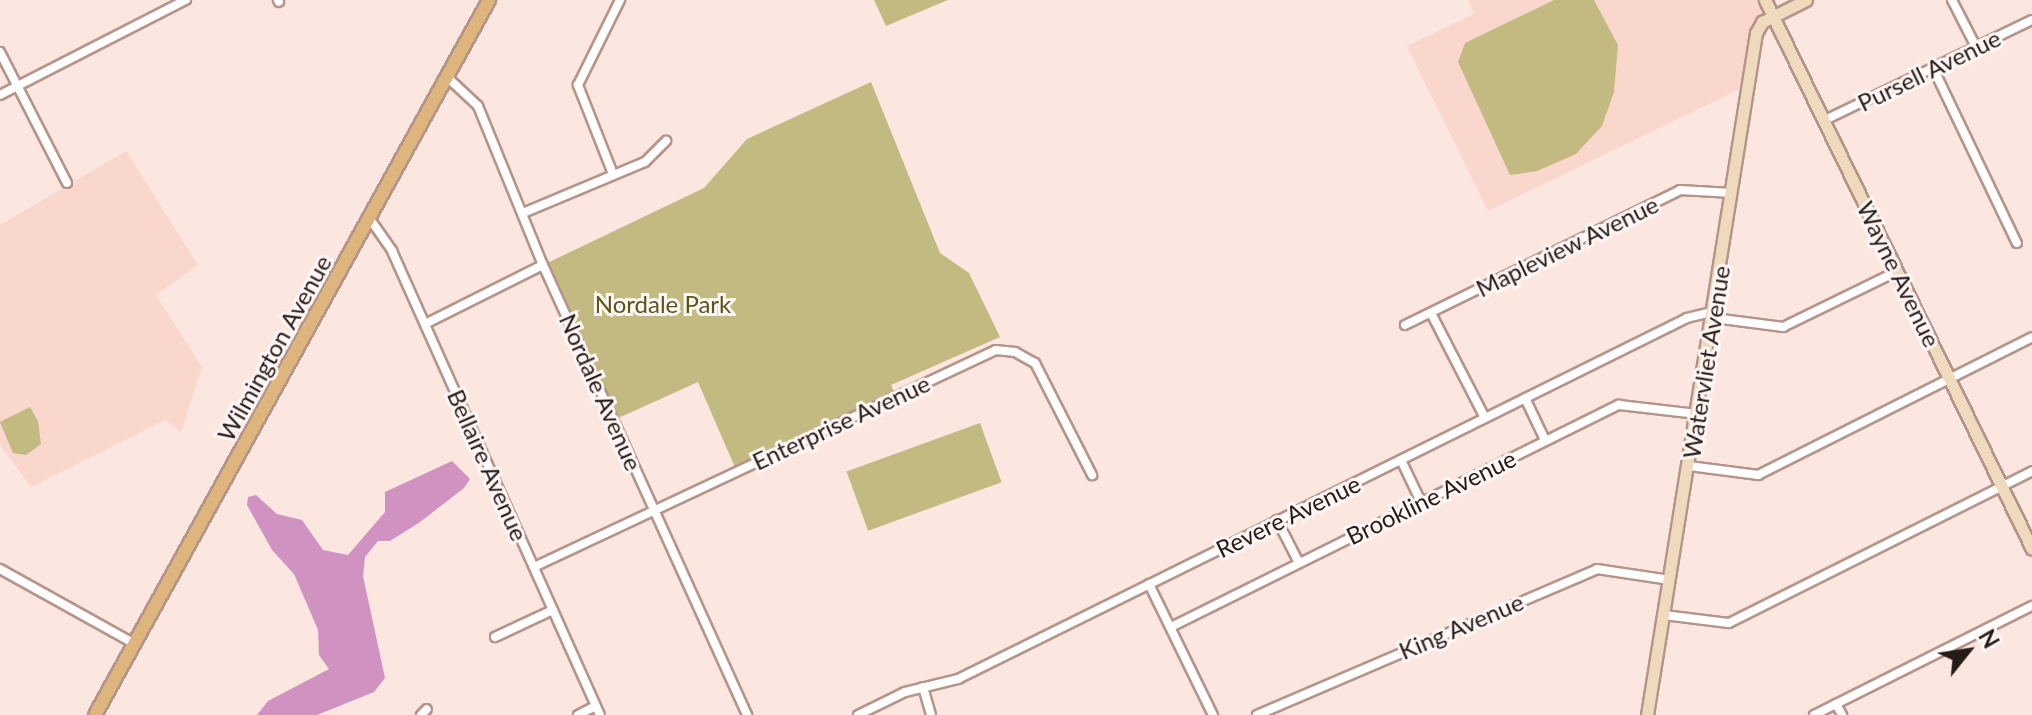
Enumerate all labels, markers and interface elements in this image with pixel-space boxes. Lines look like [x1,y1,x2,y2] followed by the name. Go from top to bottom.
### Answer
[1852,23,2006,117] street label: Pursell Avenue
[1471,189,1663,303] street label: Mapleview Avenue
[1851,196,1947,352] street label: Wayne Avenue
[211,250,337,446] street label: Wilmington Avenue
[1676,263,1736,461] street label: Watervliet Avenue
[595,290,731,318] park label: Nordale Park
[553,309,649,475] street label: Nordale Avenue
[747,368,935,476] street label: Enterprise Avenue
[442,384,534,546] street label: Bellaire Avenue
[1341,443,1521,551] street label: Brookline Avenue
[1211,468,1365,564] street label: Revere Avenue
[1394,587,1528,665] street label: King Avenue
[1928,611,2008,691] north arrow
[1973,625,2005,653] text: N

